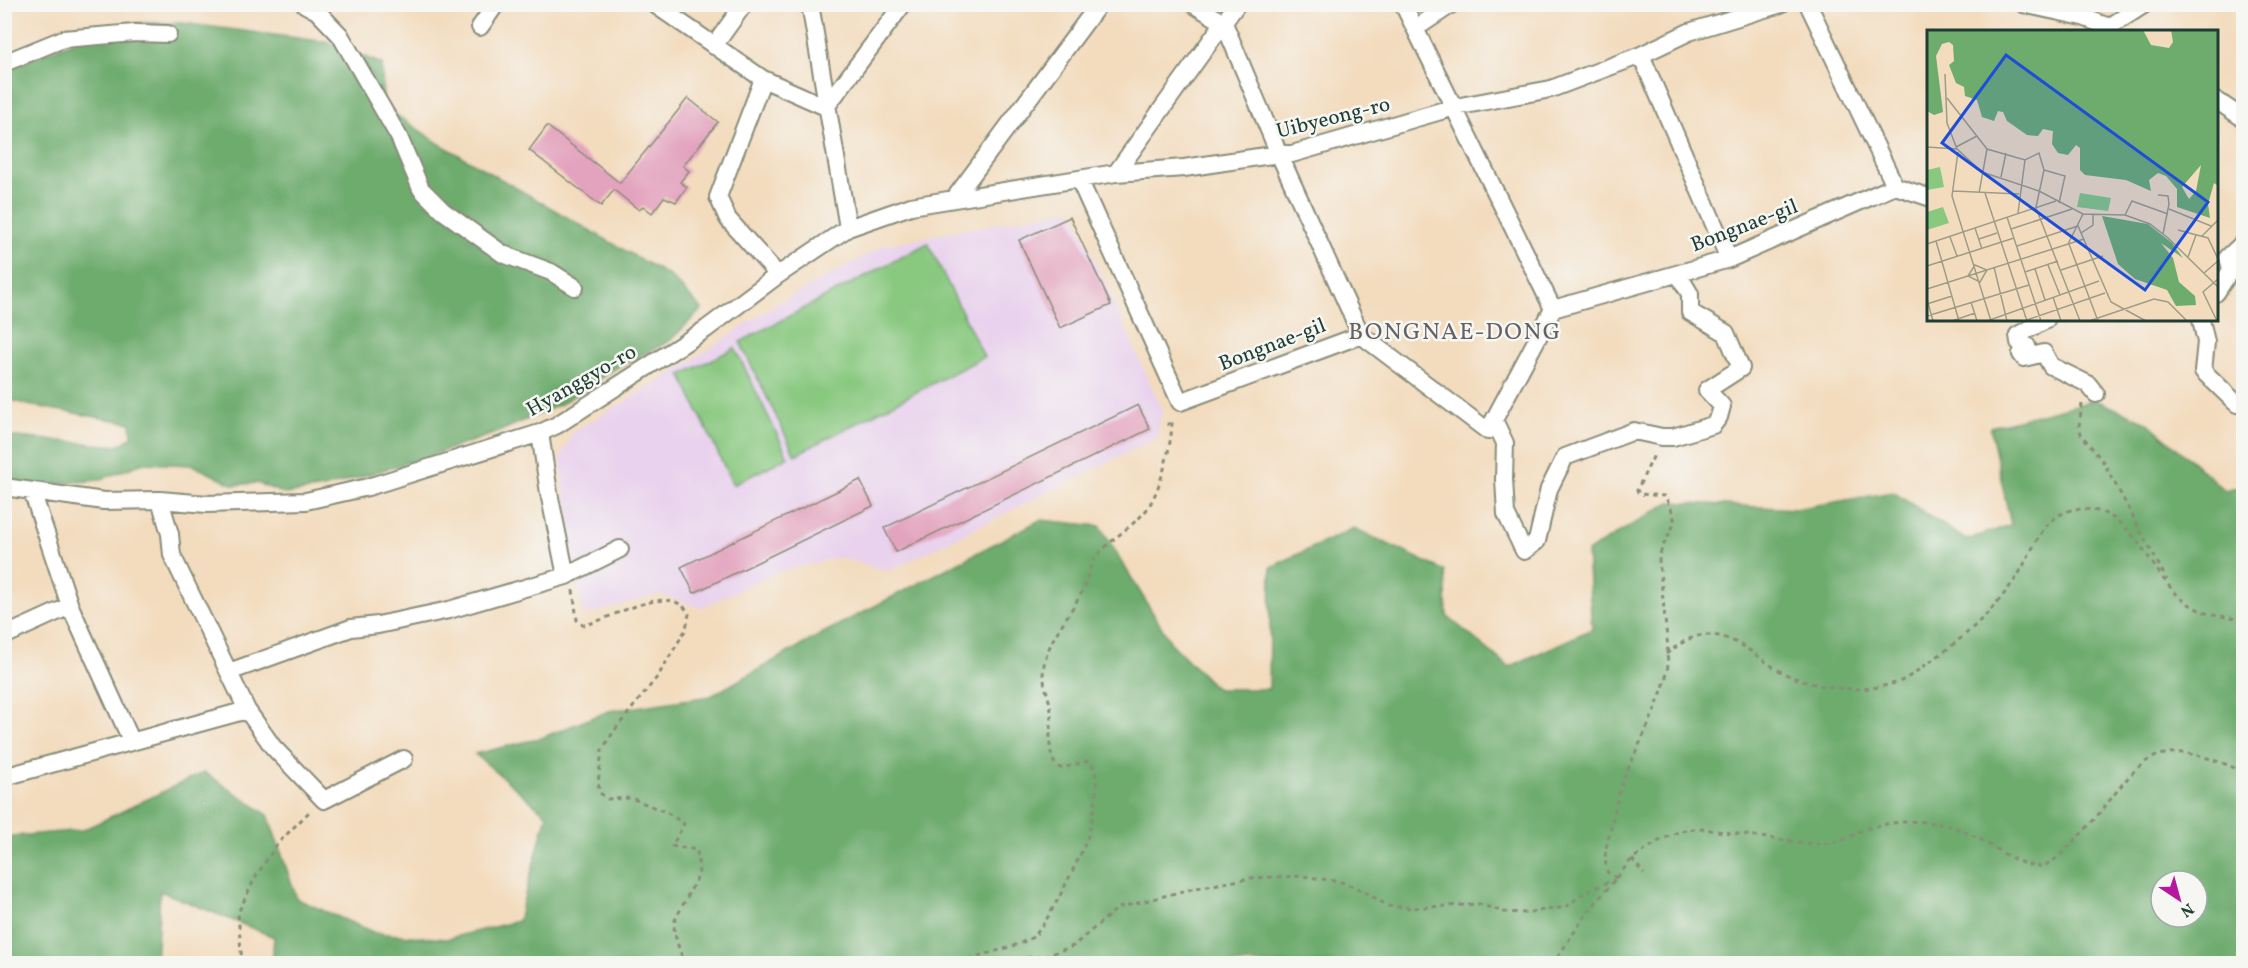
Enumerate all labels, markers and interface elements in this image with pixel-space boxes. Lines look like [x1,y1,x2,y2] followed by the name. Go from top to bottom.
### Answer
[1927,30,2218,321] inset map
[1274,90,1393,147] street label: Uibyeong-ro
[1687,193,1802,260] street label: Bongnae-gil
[1215,312,1330,379] street label: Bongnae-gil
[1348,316,1562,350] district label: BONGNAE-DONG
[521,338,642,425] street label: Hyanggyo-ro
[2149,869,2209,929] north arrow
[2175,897,2198,922] text: N

